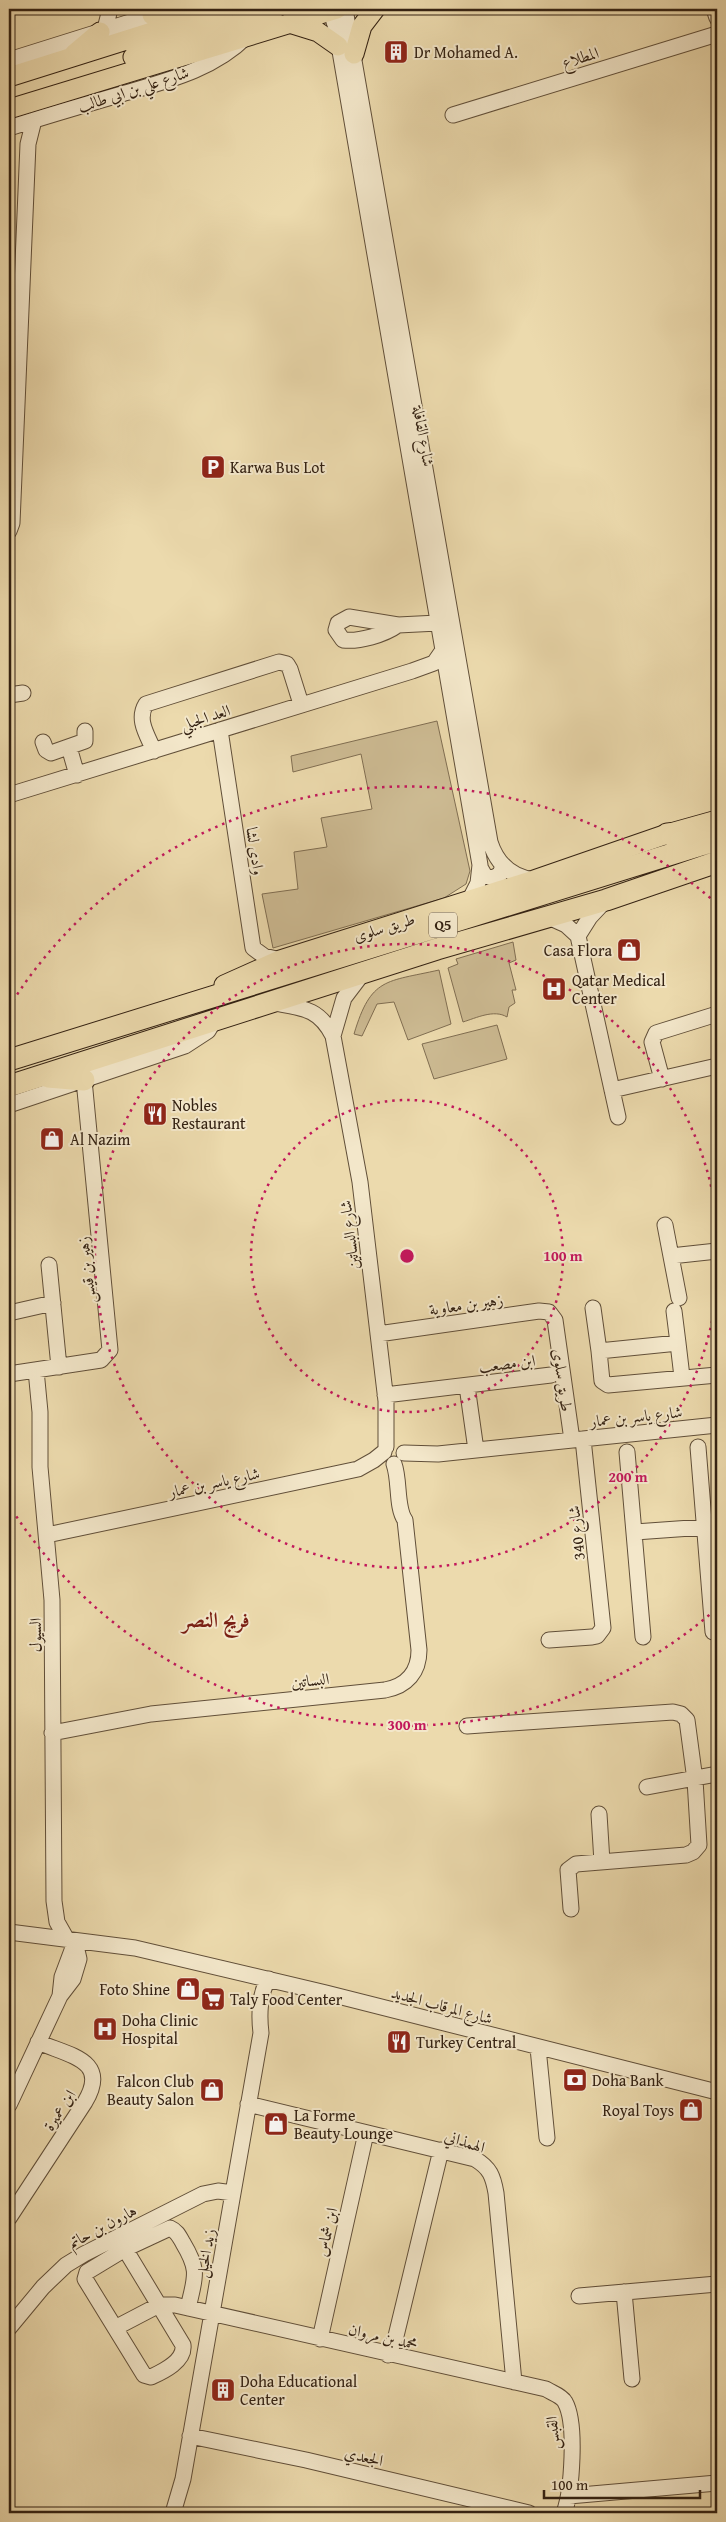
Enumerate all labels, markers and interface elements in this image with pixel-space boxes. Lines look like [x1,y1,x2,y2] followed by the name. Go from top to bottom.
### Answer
[383,39,409,65] building icon: Dr Mohamed A.
[414,40,518,64] place label: Dr Mohamed A.
[558,40,602,76] street label: المطلاع
[74,60,193,122] street label: شارع علي بن ابي طالب
[405,403,441,469] street label: شارع القافلة
[200,454,226,480] parking icon: Karwa Bus Lot
[230,455,325,479] place label: Karwa Bus Lot
[177,698,234,740] street label: العد الجبلي
[240,825,272,877] street label: وادى لشا
[350,906,418,948] street label: طريق سلوى
[429,912,457,938] road number: Q5
[616,937,642,963] shop icon: Casa Flora
[544,938,612,962] place label: Casa Flora
[572,968,666,1010] place label: Qatar Medical Center
[541,976,567,1002] hospital icon: Qatar Medical Center
[172,1093,246,1135] place label: Nobles Restaurant
[142,1101,168,1127] restaurant icon: Nobles Restaurant
[39,1126,65,1152] shop icon: Al Nazim
[70,1127,130,1151] place label: Al Nazim
[333,1199,367,1271] street label: شارع البساتين
[71,1235,101,1305] street label: زهير بن قيس
[543,1245,583,1266] text: 100 m
[398,1247,416,1265] centre of rings
[427,1287,505,1321] street label: زهير بن معاوية
[547,1347,579,1413] street label: طريق سلوى
[477,1348,537,1378] street label: ابن مصعب
[587,1399,684,1435] street label: شارع ياسر بن عمار
[164,1461,262,1506] street label: شارع ياسر بن عمار
[608,1466,648,1487] text: 200 m
[561,1504,593,1561] street label: شارع 340
[179,1604,250,1638] district label: فريج النصر
[23,1618,47,1652] street label: السيول
[290,1666,330,1694] street label: البساتين
[387,1714,427,1735] text: 300 m
[175,1976,201,2002] shop icon: Foto Shine
[100,1977,170,2001] place label: Foto Shine
[388,1980,495,2032] street label: شارع المرقاب الجديد
[200,1986,226,2012] supermarket icon: Taly Food Center
[230,1987,343,2011] place label: Taly Food Center
[122,2008,198,2050] place label: Doha Clinic Hospital
[92,2016,118,2042] hospital icon: Doha Clinic Hospital
[386,2029,412,2055] restaurant icon: Turkey Central
[416,2030,517,2054] place label: Turkey Central
[562,2067,588,2093] bank icon: Doha Bank
[592,2068,665,2092] place label: Doha Bank
[107,2069,194,2111] place label: Falcon Club Beauty Salon
[199,2077,225,2103] shop icon: Falcon Club Beauty Salon
[37,2085,81,2135] street label: ابن عميرة
[678,2097,704,2123] shop icon: Royal Toys
[602,2098,674,2122] place label: Royal Toys
[294,2103,393,2145] place label: La Forme Beauty Lounge
[263,2111,289,2137] shop icon: La Forme Beauty Lounge
[441,2123,488,2160] street label: الهمذاني
[63,2198,142,2257] street label: هارون بن حاتم
[309,2205,343,2259] street label: ابن شماس
[189,2227,221,2279] street label: زيد الخيل
[346,2316,420,2356] street label: محمد بن مروان
[240,2369,358,2411] place label: Doha Educational Center
[210,2377,236,2403] building icon: Doha Educational Center
[539,2415,565,2451] street label: القبس
[342,2440,386,2473] street label: الجعدي
[544,2467,700,2499] scale bar
[551,2474,589,2495] text: 100 m

